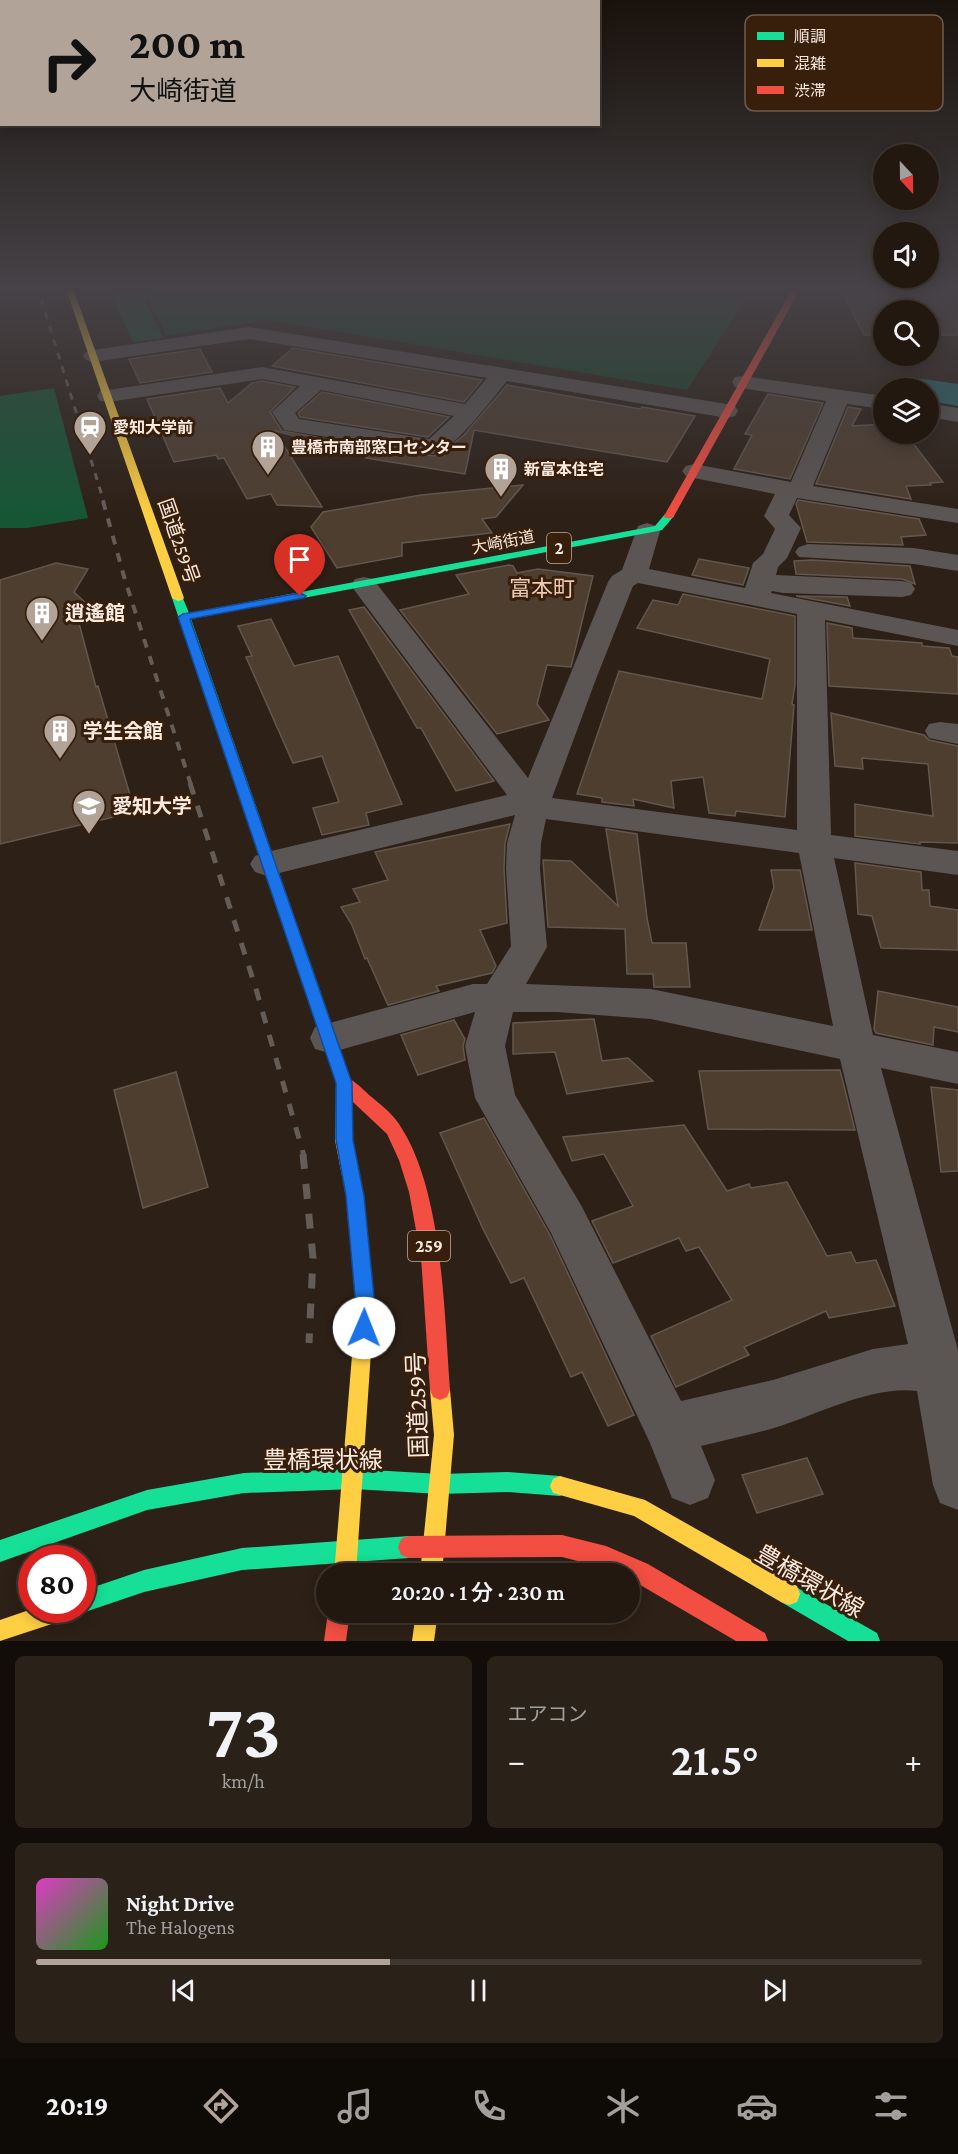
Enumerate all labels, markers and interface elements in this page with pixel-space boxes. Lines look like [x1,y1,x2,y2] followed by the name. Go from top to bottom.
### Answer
[745,15,943,111] legend
[129,20,245,67] text: 200 m
[30,24,108,102] icon: right
[794,28,826,45] text: 順調
[794,55,826,72] text: 混雑
[129,76,237,106] text: 大崎街道
[794,82,826,99] text: 渋滞
[873,144,939,210] north arrow
[873,144,939,444] map controls
[873,222,939,288] button: sound
[873,300,939,366] button: search
[873,378,939,444] button: layers
[72,409,108,456] station icon: 愛知大学前
[113,419,193,436] place label: 愛知大学前
[250,429,286,476] building icon: 豊橋市南部窓口センター
[291,439,467,456] place label: 豊橋市南部窓口センター
[483,451,519,498] building icon: 新富本住宅
[524,461,604,478] place label: 新富本住宅
[154,495,204,587] street label: 国道259号
[470,528,536,556] street label: 大崎街道
[547,533,571,563] road number: 2
[274,534,325,596] pin
[283,543,316,576] icon: arrive
[509,576,575,601] district label: 富本町
[24,595,60,642] building icon: 逍遙館
[65,602,125,624] place label: 逍遙館
[42,713,78,760] building icon: 学生会館
[83,720,163,742] place label: 学生会館
[71,788,107,835] school or university icon: 愛知大学
[112,795,192,817] place label: 愛知大学
[408,1231,450,1261] road number: 259
[332,1296,396,1360] position arrow
[402,1351,432,1459] street label: 国道259号
[263,1446,383,1473] street label: 豊橋環状線
[751,1539,869,1623] street label: 豊橋環状線
[18,1545,96,1623] speed limit sign: 80
[391,1580,565,1605] text: 20:20 · 1 分 · 230 m
[206,1687,281,1774] text: 73
[508,1703,588,1725] text: エアコン
[671,1735,759,1785] text: 21.5°
[508,1742,525,1779] text: −
[905,1742,922,1779] text: +
[222,1770,265,1792] text: km/h
[126,1891,234,1916] text: Night Drive
[126,1916,235,1938] text: The Halogens
[167,1974,200,2007] icon: previous
[462,1974,495,2007] icon: pause
[758,1974,791,2007] icon: next
[200,2085,242,2127] icon: directions
[334,2085,376,2127] icon: music
[468,2085,510,2127] icon: phone
[602,2085,644,2127] icon: climate
[736,2085,778,2127] icon: car
[870,2085,912,2127] icon: filters
[46,2091,108,2121] text: 20:19

